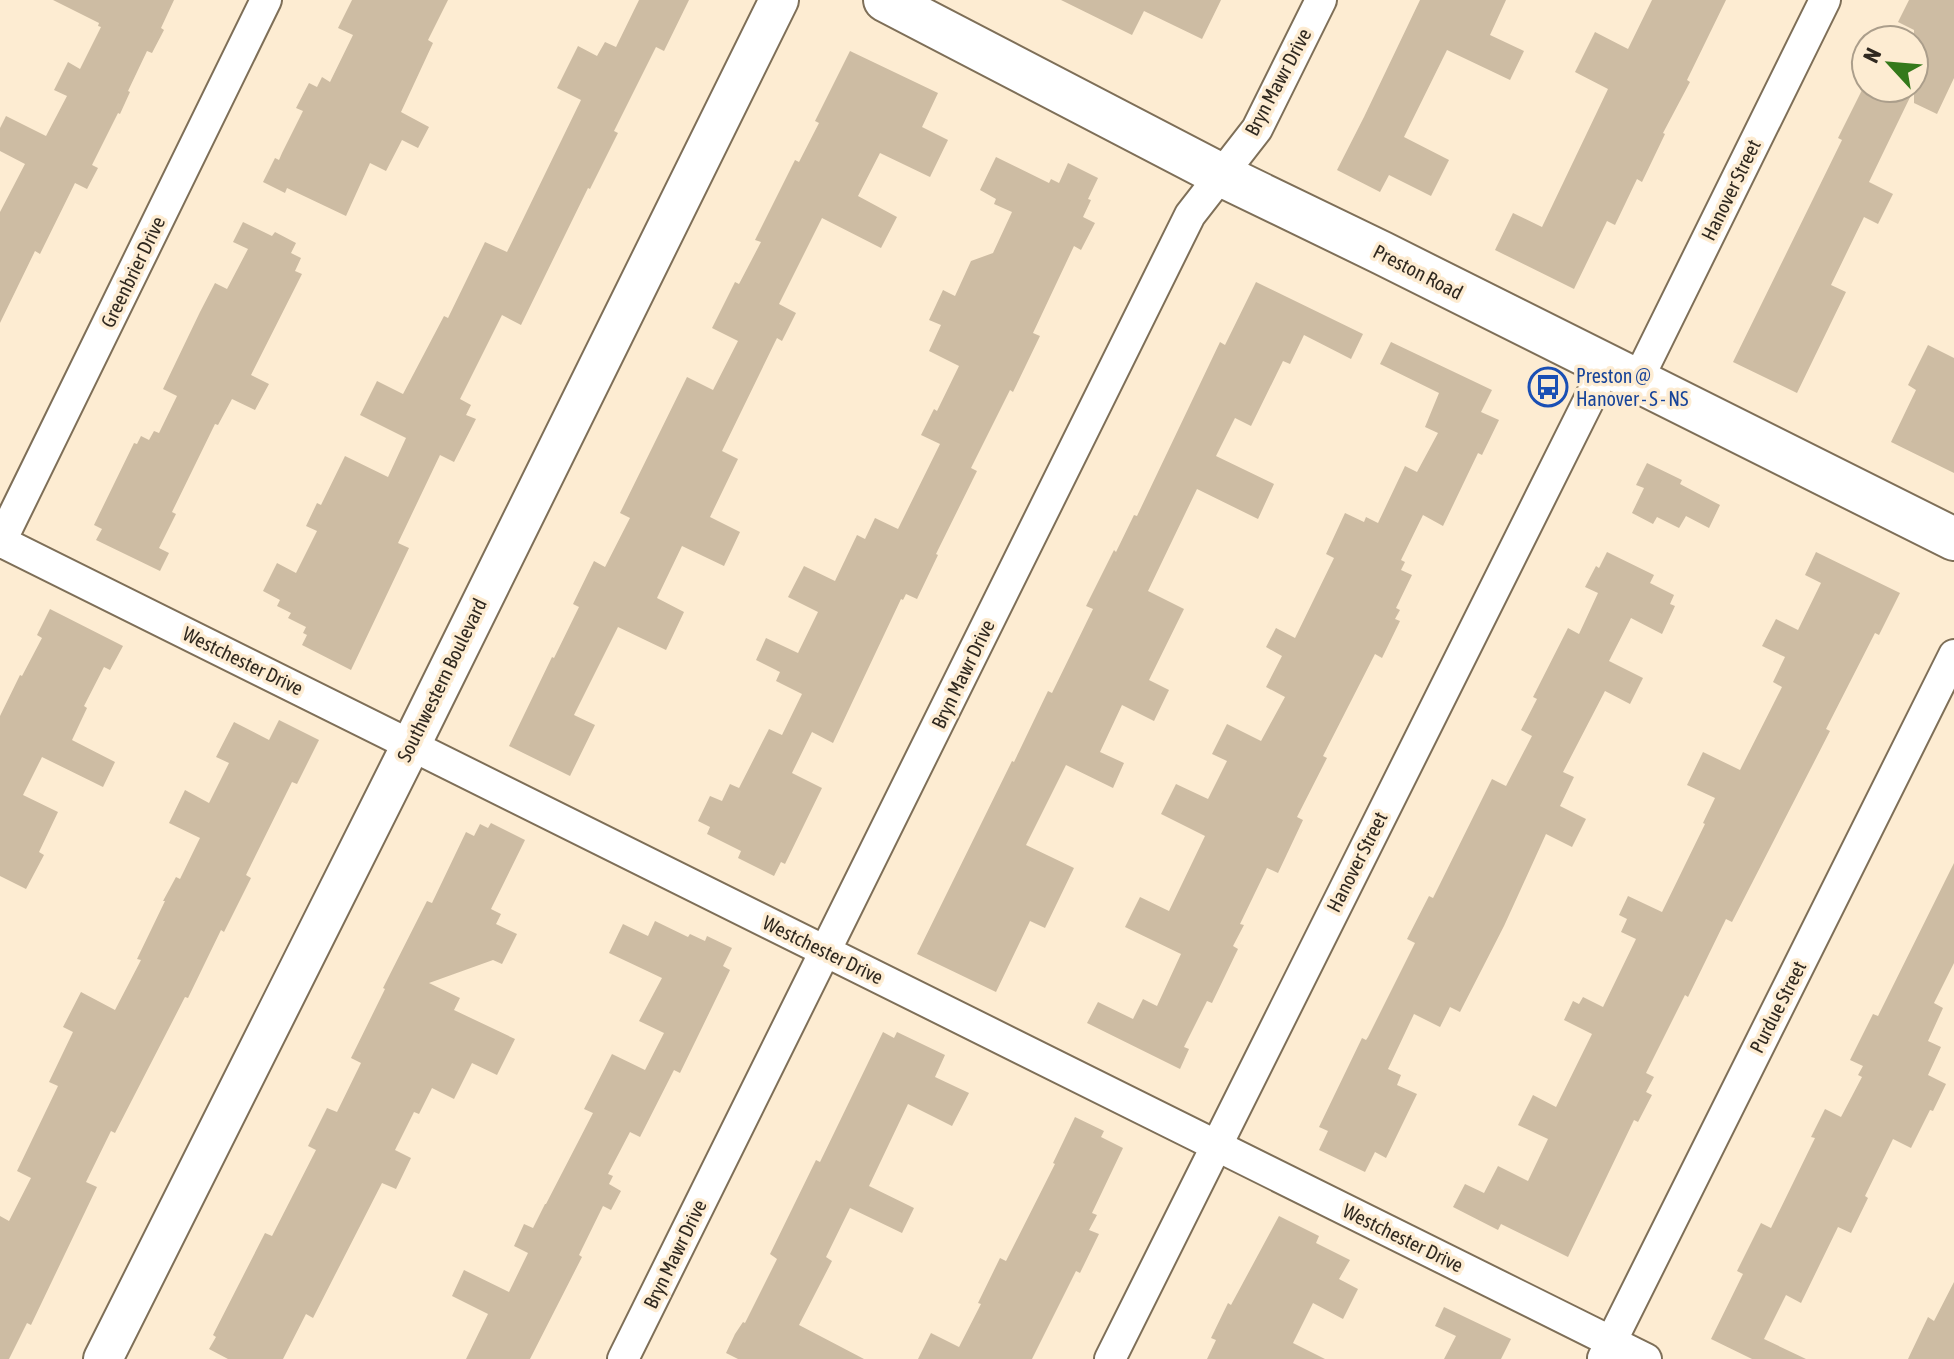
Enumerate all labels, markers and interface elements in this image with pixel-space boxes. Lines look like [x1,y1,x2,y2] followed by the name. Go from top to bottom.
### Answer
[1240,24,1315,139] street label: Bryn Mawr Drive
[1850,24,1930,104] north arrow
[1857,44,1887,67] text: N
[1696,135,1765,244] street label: Hanover Street
[96,212,169,331] street label: Greenbrier Drive
[1370,239,1467,304] street label: Preston Road
[1576,364,1688,410] place label: Preston @ Hanover - S - NS
[1527,366,1569,408] bus stop icon: Preston @ Hanover - S - NS
[392,594,491,765] street label: Southwestern Boulevard
[926,616,999,732] street label: Bryn Mawr Drive
[179,622,307,700] street label: Westchester Drive
[1321,808,1392,916] street label: Hanover Street
[759,911,887,989] street label: Westchester Drive
[1745,957,1811,1057] street label: Purdue Street
[638,1196,711,1312] street label: Bryn Mawr Drive
[1339,1199,1467,1277] street label: Westchester Drive

